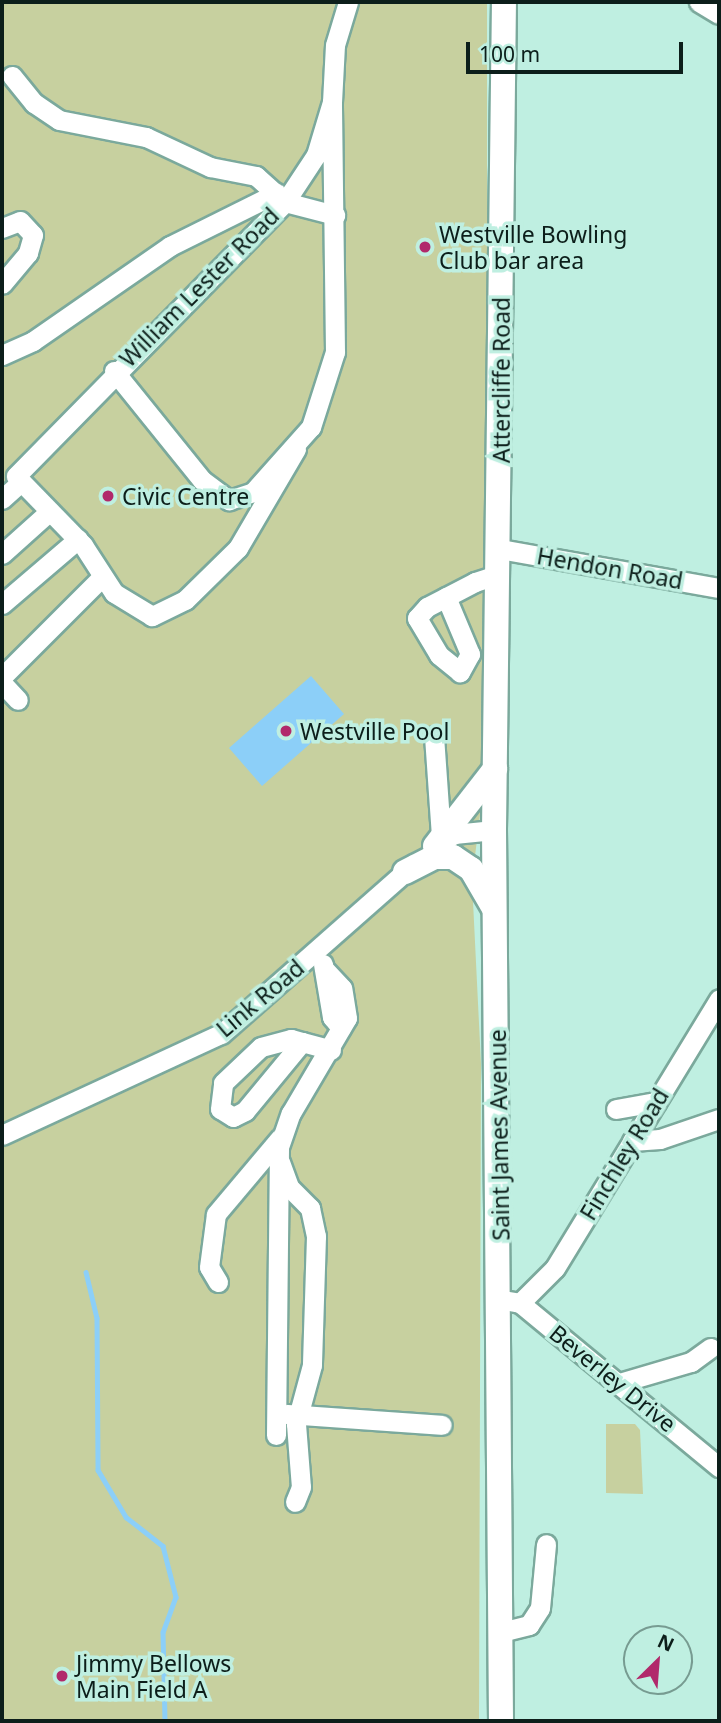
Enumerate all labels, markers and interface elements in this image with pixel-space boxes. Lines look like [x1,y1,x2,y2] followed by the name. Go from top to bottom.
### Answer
[469,28,686,72] scale bar
[479,40,540,68] text: 100 m
[114,202,284,372] street label: William Lester Road
[439,220,627,274] place label: Westville Bowling Club bar area
[417,239,433,255] marker: Westville Bowling Club bar area
[487,297,515,463] street label: Attercliffe Road
[122,482,249,510] place label: Civic Centre
[100,488,116,504] marker: Civic Centre
[535,542,685,594] street label: Hendon Road
[300,717,449,745] place label: Westville Pool
[278,723,294,739] marker: Westville Pool
[211,953,309,1043] street label: Link Road
[483,1029,515,1241] street label: Saint James Avenue
[574,1083,674,1225] street label: Finchley Road
[544,1319,682,1437] street label: Beverley Drive
[623,1625,693,1695] north arrow
[654,1628,679,1658] text: N
[76,1649,231,1703] place label: Jimmy Bellows Main Field A
[54,1668,70,1684] marker: Jimmy Bellows Main Field A

